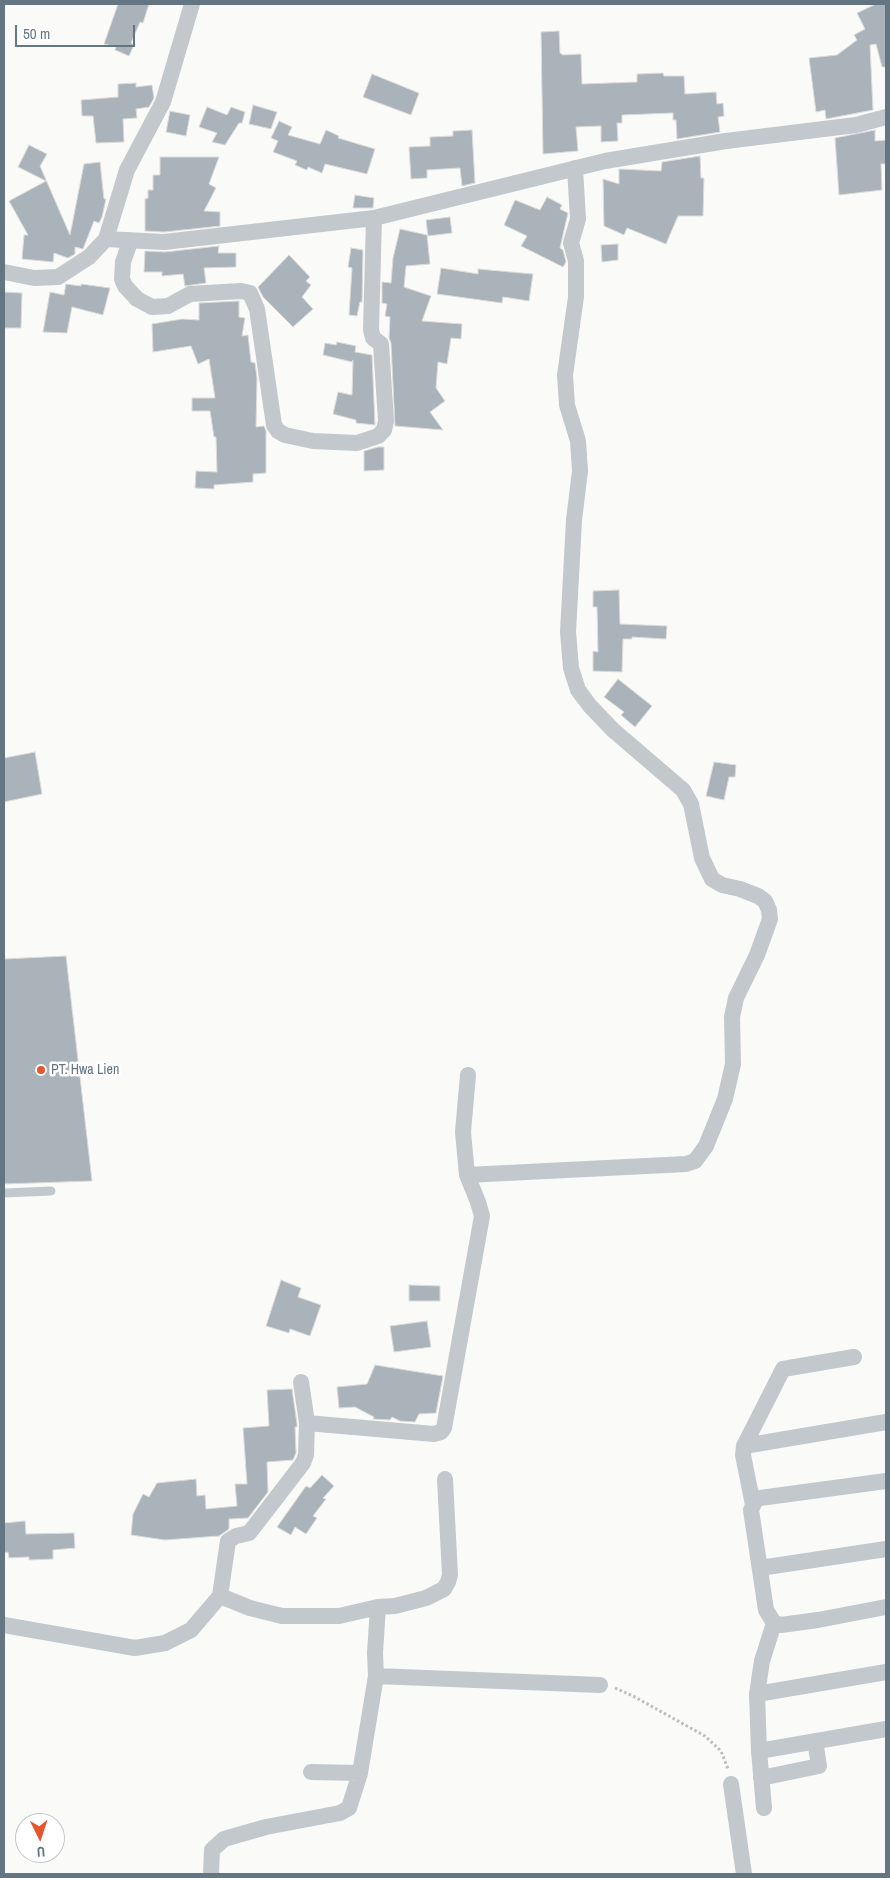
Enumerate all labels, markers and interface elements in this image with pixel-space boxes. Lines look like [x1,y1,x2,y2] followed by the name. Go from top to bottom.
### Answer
[18,15,138,47] scale bar
[23,23,50,44] text: 50 m
[51,1062,119,1078] place label: PT. Hwa Lien
[35,1064,47,1076] marker: PT. Hwa Lien
[15,1813,65,1863] north arrow
[36,1843,46,1861] text: U

